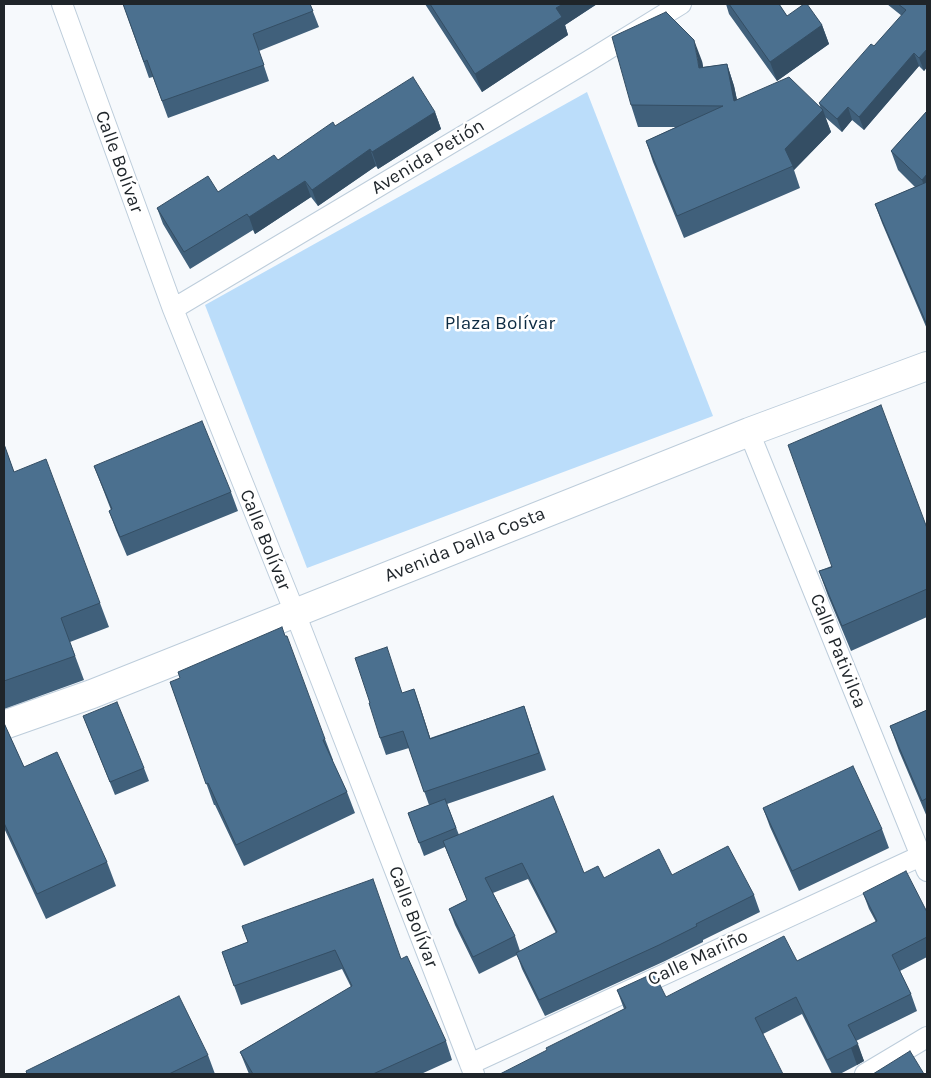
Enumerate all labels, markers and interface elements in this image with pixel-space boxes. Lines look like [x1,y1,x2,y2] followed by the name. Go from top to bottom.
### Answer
[90,108,148,216] street label: Calle Bolívar
[367,114,489,200] street label: Avenida Petión
[445,313,555,335] park label: Plaza Bolívar
[234,486,296,594] street label: Calle Bolívar
[381,502,549,588] street label: Avenida Dalla Costa
[805,590,871,712] street label: Calle Pativilca
[383,863,443,971] street label: Calle Bolívar
[644,925,752,991] street label: Calle Mariño

